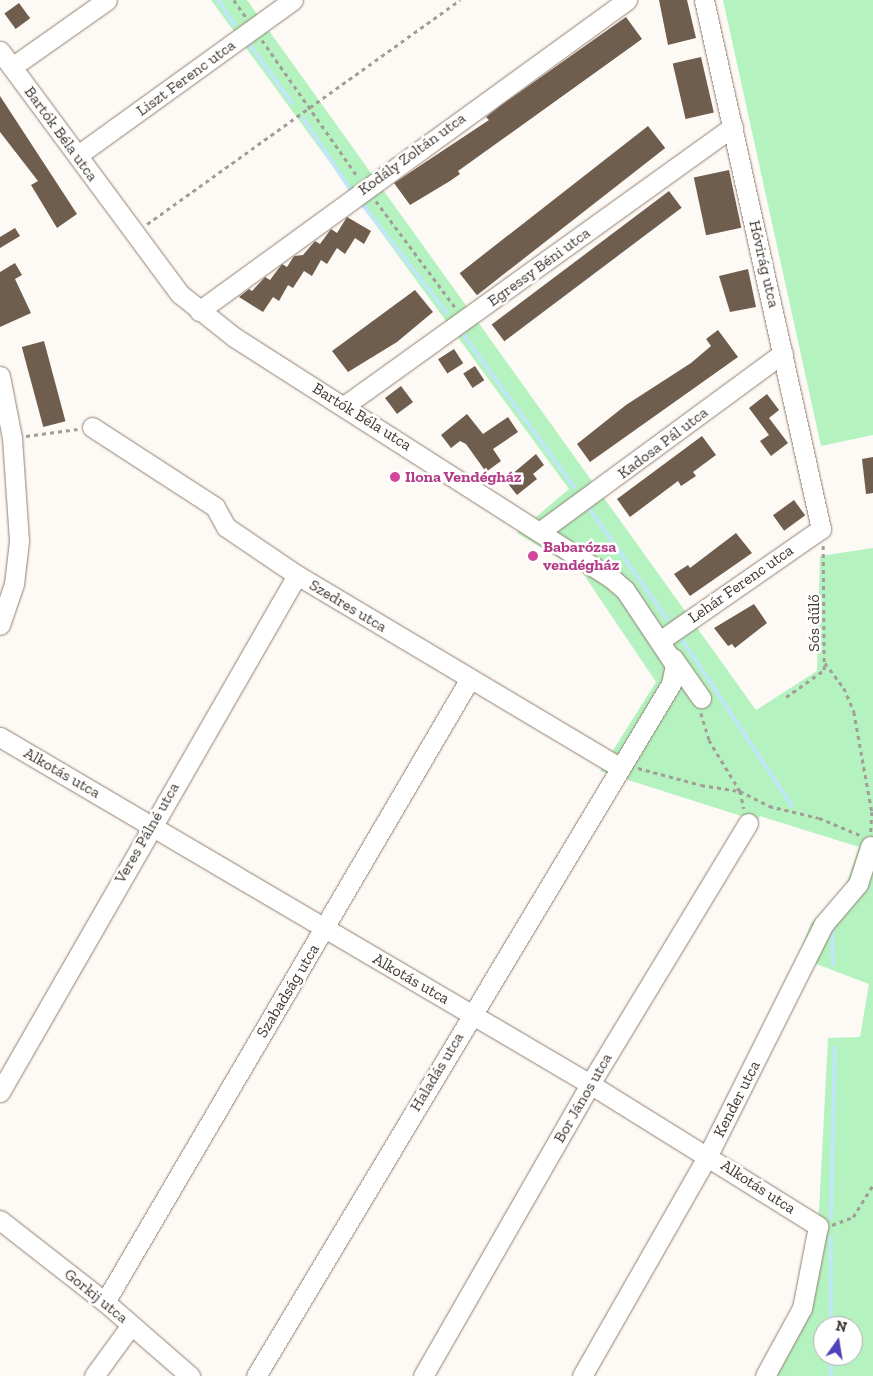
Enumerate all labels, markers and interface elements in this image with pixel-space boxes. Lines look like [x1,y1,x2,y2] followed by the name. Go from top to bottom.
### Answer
[133,36,239,120] street label: Liszt Ferenc utca
[20,83,102,185] street label: Bartók Béla utca
[354,108,470,200] street label: Kodály Zoltán utca
[745,218,783,310] street label: Hóvirág utca
[484,223,594,311] street label: Egressy Béni utca
[309,379,415,455] street label: Bartók Béla utca
[614,403,712,483] street label: Kadosa Pál utca
[405,467,522,487] place label: Ilona Vendégház
[389,471,401,483] marker: Ilona Vendégház
[543,537,619,575] place label: Babarózsa vendégház
[685,541,797,627] street label: Lehár Ferenc utca
[527,550,539,562] marker: Babarózsa vendégház
[306,575,390,637] street label: Szedres utca
[804,594,824,652] street label: Sós dűlő
[20,743,104,803] street label: Alkotás utca
[110,779,184,887] street label: Veres Pálné utca
[253,941,323,1041] street label: Szabadság utca
[369,949,453,1009] street label: Alkotás utca
[406,1029,468,1115] street label: Haladás utca
[549,1050,617,1146] street label: Bor János utca
[710,1058,764,1140] street label: Kender utca
[717,1156,799,1218] street label: Alkotás utca
[60,1265,132,1327] street label: Gorkij utca
[813,1316,863,1366] north arrow
[834,1317,848,1336] text: N

